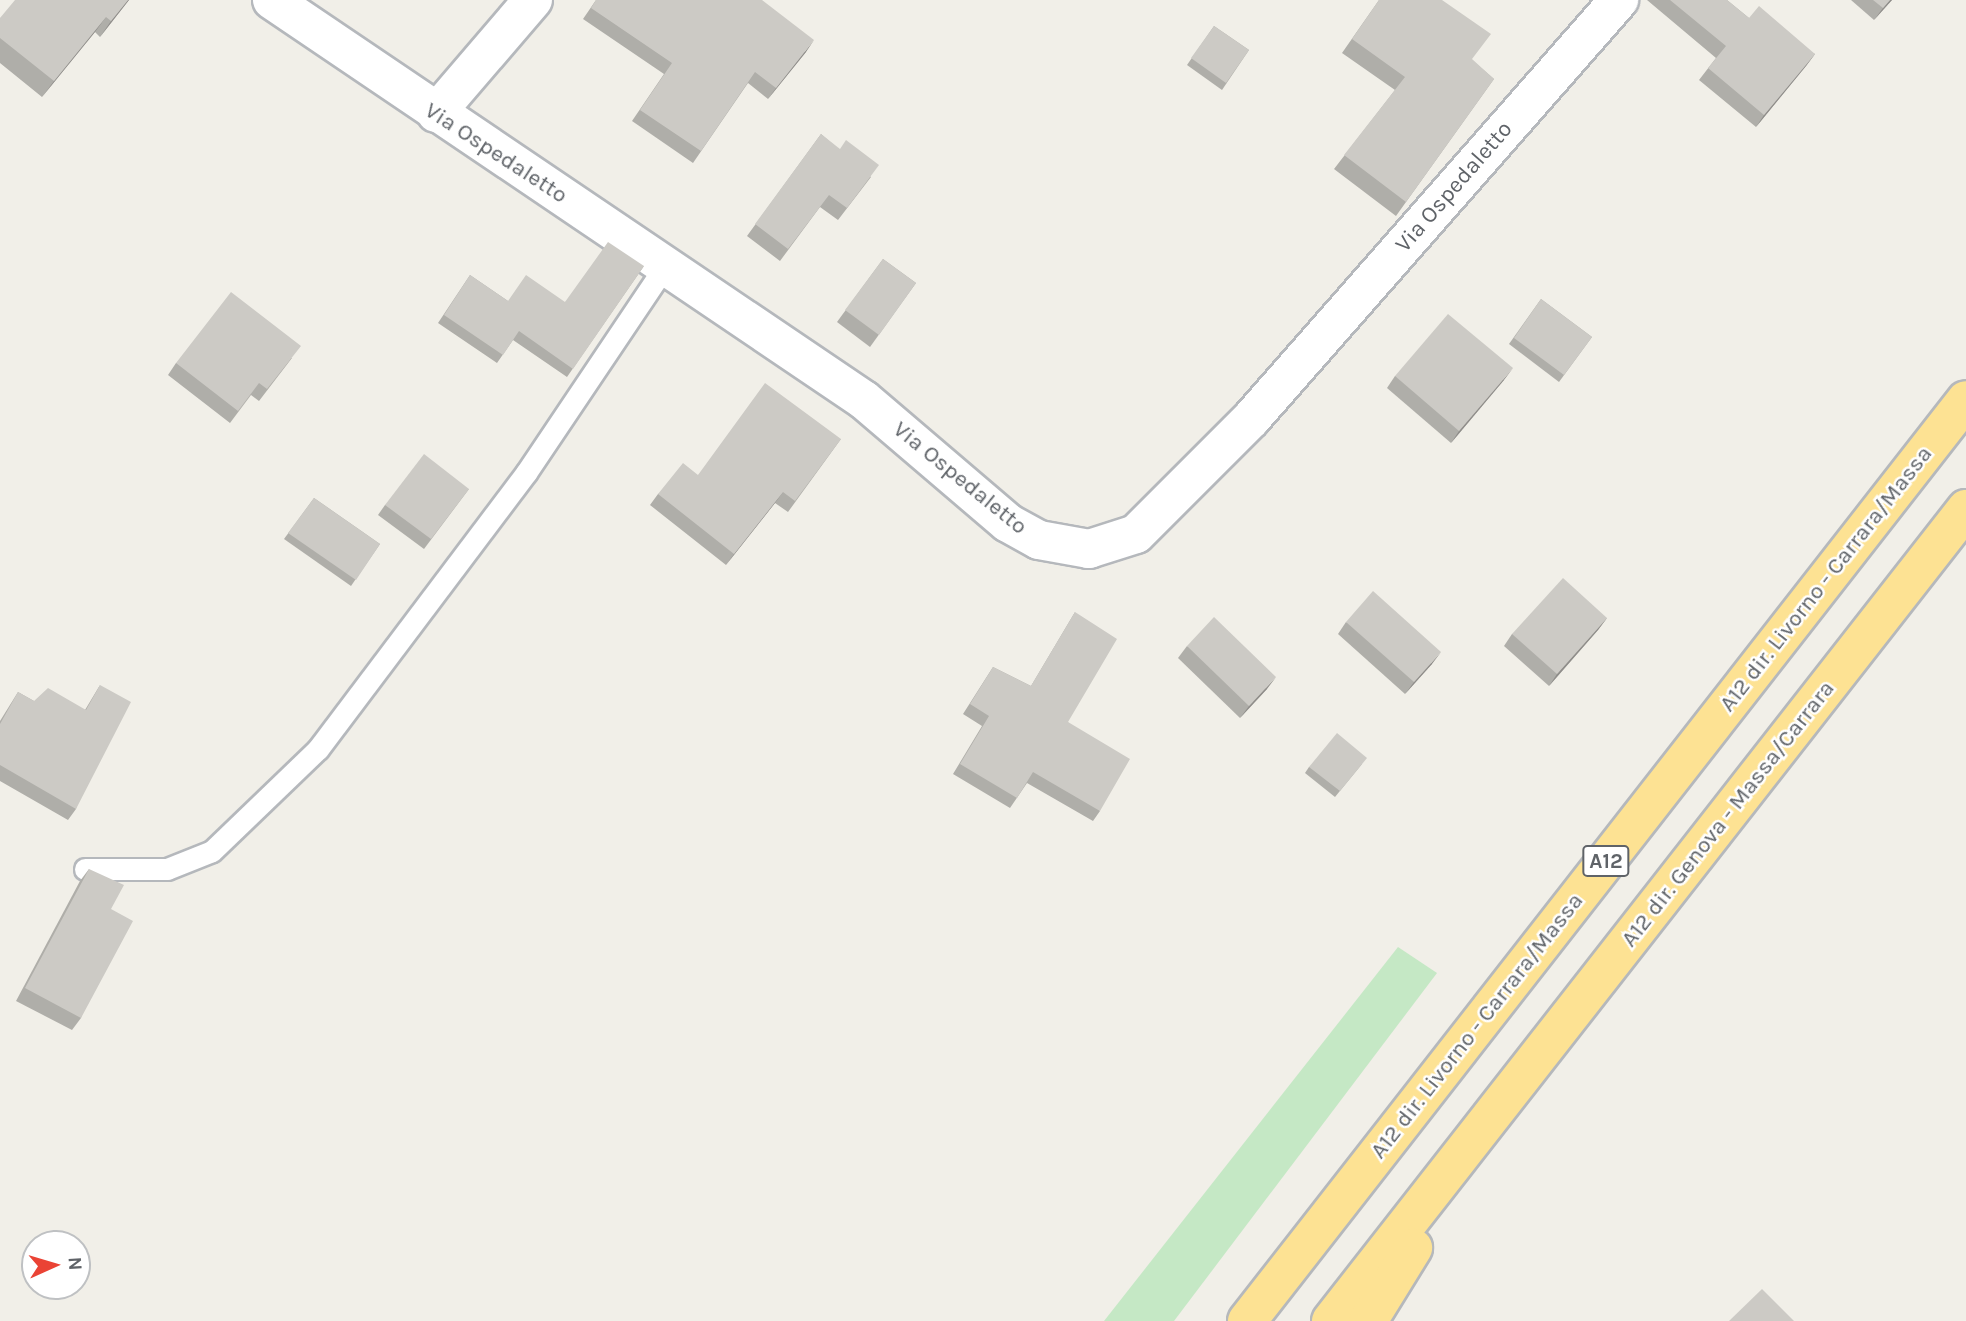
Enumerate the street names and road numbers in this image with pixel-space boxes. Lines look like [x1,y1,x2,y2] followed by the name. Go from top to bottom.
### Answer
[420,97,572,209] street label: Via Ospedaletto
[1390,116,1518,258] street label: Via Ospedaletto
[887,416,1033,540] street label: Via Ospedaletto
[1714,441,1938,717] street label: A12 dir. Livorno - Carrara/Massa
[1616,675,1840,953] street label: A12 dir. Genova - Massa/Carrara
[1582,844,1630,878] road number: A12
[1365,888,1589,1164] street label: A12 dir. Livorno - Carrara/Massa

